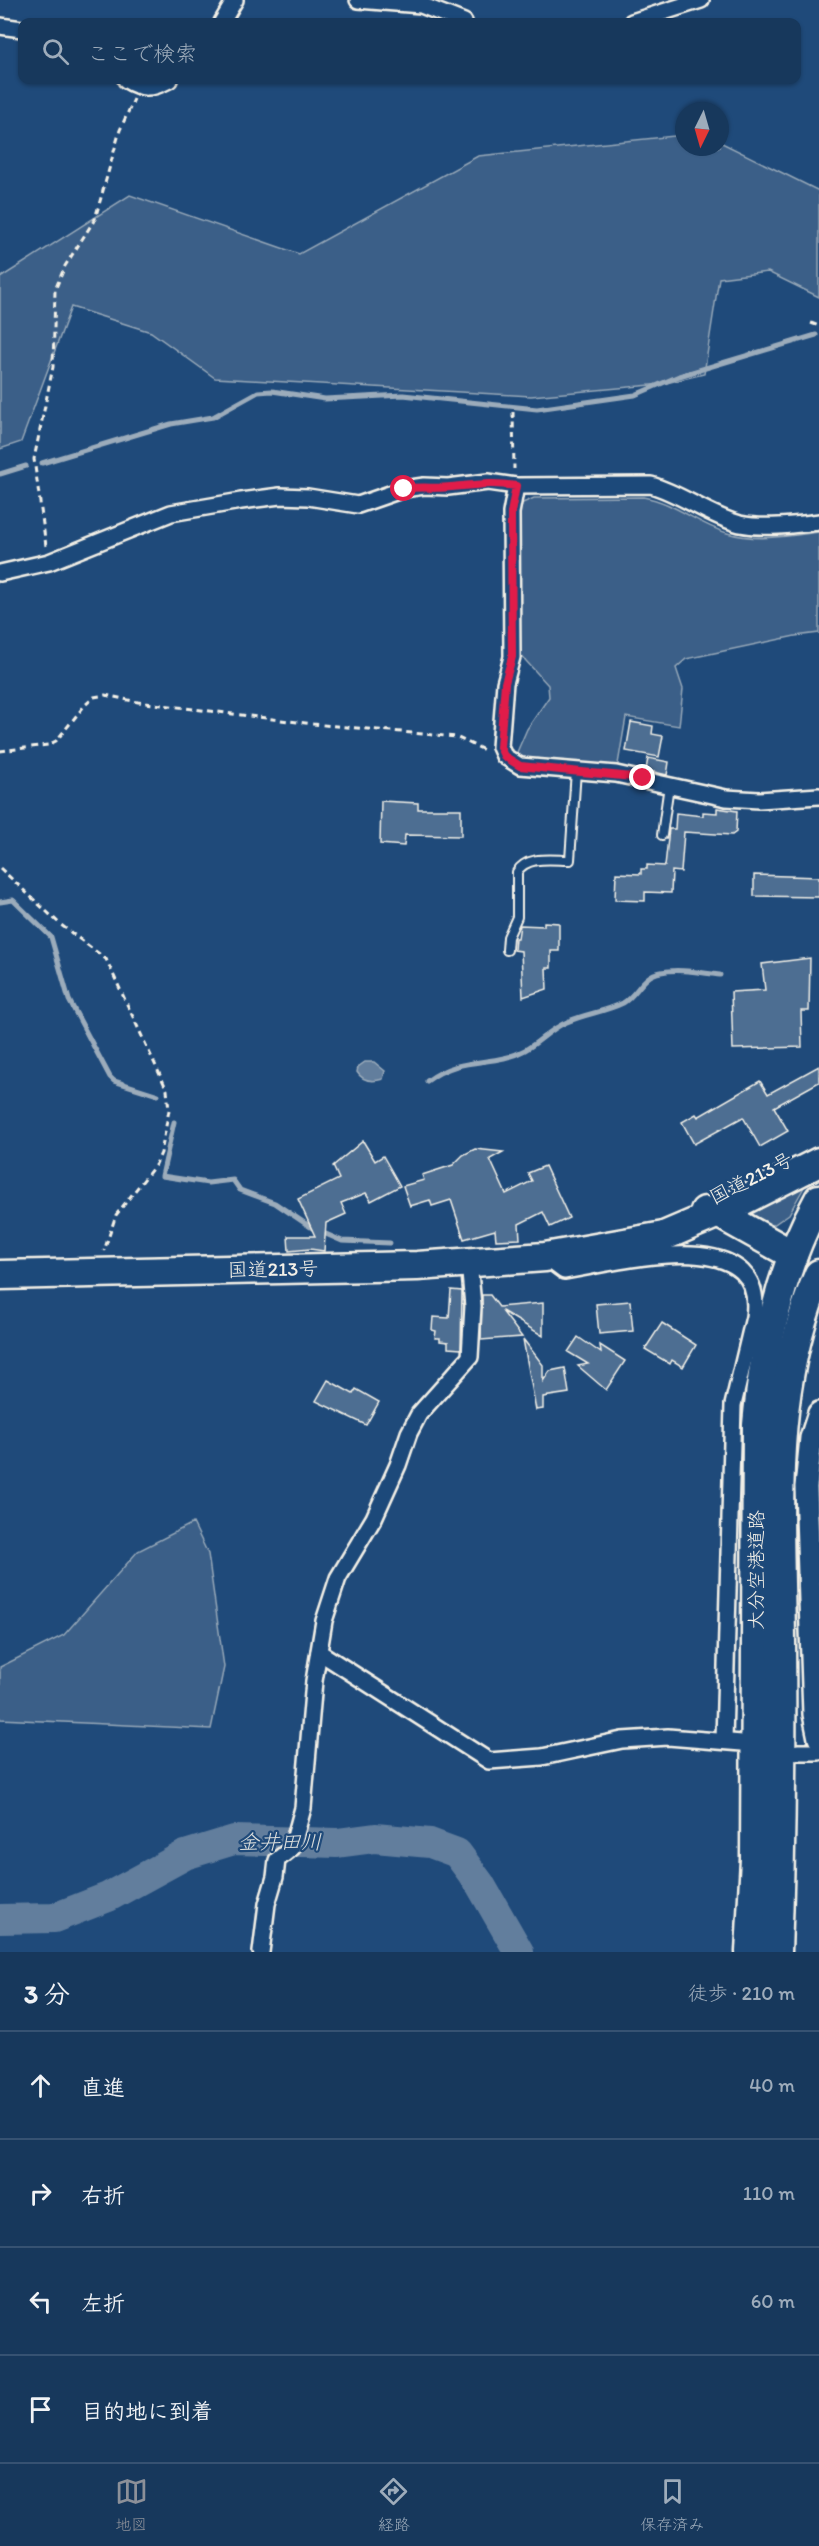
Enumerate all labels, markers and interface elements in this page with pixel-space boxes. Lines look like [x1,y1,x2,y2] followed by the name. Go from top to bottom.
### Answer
[18,18,801,84] search box
[39,35,72,68] icon: search
[87,40,197,67] text: ここで検索
[675,102,729,156] north arrow
[390,475,416,501] route start
[629,764,655,790] route end
[705,1147,797,1209] street label: 国道213号
[227,1256,319,1282] street label: 国道213号
[744,1510,768,1630] street label: 大分空港道路
[238,1829,322,1854] water label: 金井田川
[24,1978,70,2010] text: 3 分
[688,1981,795,2005] text: 徒歩 · 210 m
[24,2069,57,2102] icon: ahead
[749,2073,795,2097] text: 40 m
[81,2074,125,2101] text: 直進
[24,2177,57,2210] icon: right
[743,2181,795,2205] text: 110 m
[81,2182,125,2209] text: 右折
[24,2285,57,2318] icon: left
[751,2289,795,2313] text: 60 m
[81,2290,125,2317] text: 左折
[24,2393,57,2426] icon: arrive
[81,2398,213,2425] text: 目的地に到着
[115,2475,148,2535] tab: 地図
[377,2475,410,2535] tab: 経路
[640,2475,704,2535] tab: 保存済み

